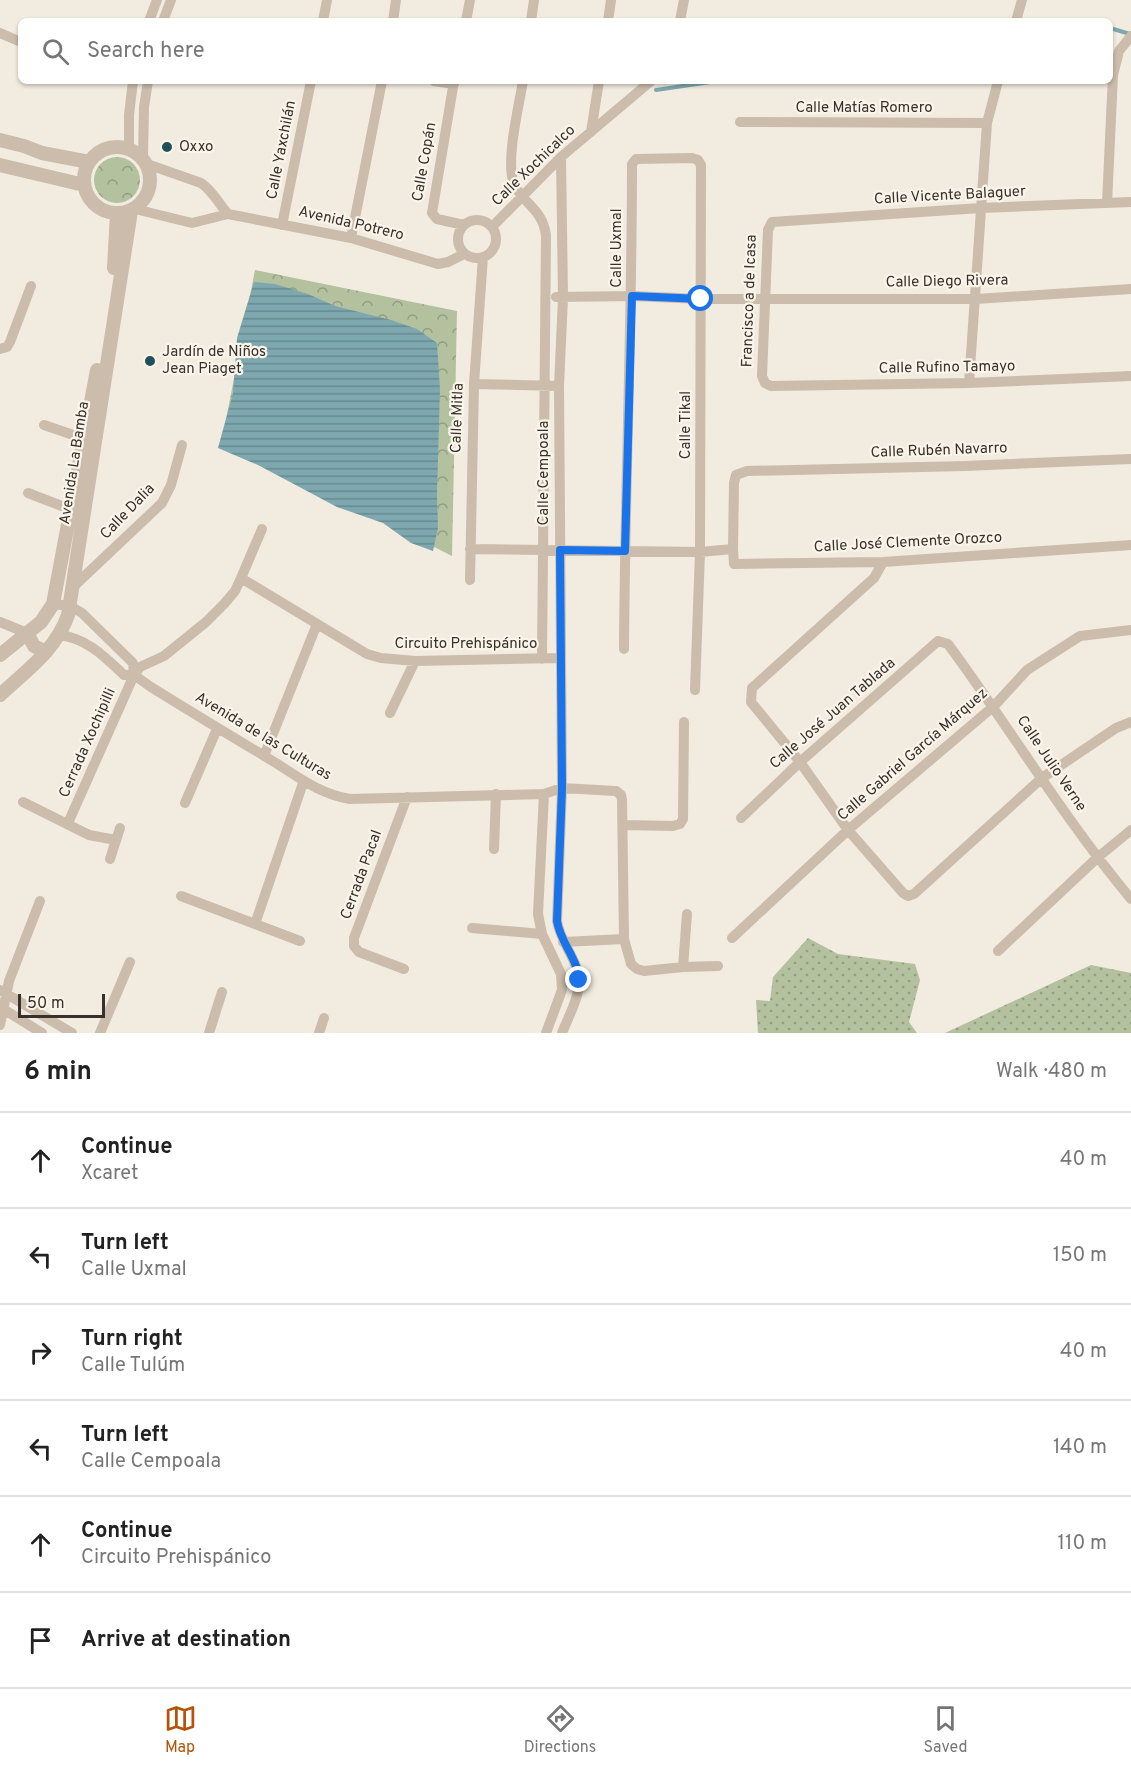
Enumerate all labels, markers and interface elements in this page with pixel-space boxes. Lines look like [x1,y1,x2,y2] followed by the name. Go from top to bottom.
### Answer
[18,18,1113,84] search box
[39,35,72,68] icon: search
[87,38,205,65] text: Search here
[263,99,301,201] street label: Calle Yaxchilán
[795,99,933,118] street label: Calle Matías Romero
[409,121,441,203] street label: Calle Copán
[488,121,580,211] street label: Calle Xochicalco
[179,138,213,157] place label: Oxxo
[160,140,174,154] marker: Oxxo
[874,183,1027,209] street label: Calle Vicente Balaguer
[296,203,406,245] street label: Avenida Potrero
[608,208,627,288] street label: Calle Uxmal
[738,234,762,368] street label: Francisco a de Icasa
[885,271,1009,293] street label: Calle Diego Rivera
[687,285,713,311] route start
[162,343,266,379] place label: Jardín de Niños Jean Piaget
[143,354,157,368] marker: Jardín de Niños Jean Piaget
[878,357,1016,379] street label: Calle Rufino Tamayo
[447,383,469,453] street label: Calle Mitla
[677,391,696,459] street label: Calle Tikal
[56,400,94,526] street label: Avenida La Bamba
[535,421,554,525] street label: Calle Cempoala
[870,439,1008,463] street label: Calle Rubén Navarro
[97,480,159,544] street label: Calle Dalia
[813,529,1003,557] street label: Calle José Clemente Orozco
[395,635,537,654] street label: Circuito Prehispánico
[766,654,900,774] street label: Calle José Juan Tablada
[55,685,121,801] street label: Cerrada Xochipilli
[834,685,992,825] street label: Calle Gabriel García Márquez
[191,689,335,785] street label: Avenida de las Culturas
[1012,712,1090,816] street label: Calle Julio Verne
[337,828,387,922] street label: Cerrada Pacal
[565,966,591,992] route end
[18,991,105,1019] scale bar
[27,994,65,1014] text: 50 m
[24,1056,92,1089] text: 6 min
[996,1059,1107,1085] text: Walk · 480 m
[81,1134,172,1161] text: Continue
[24,1144,57,1177] icon: ahead
[1060,1147,1107,1173] text: 40 m
[81,1161,138,1187] text: Xcaret
[81,1230,169,1257] text: Turn left
[24,1240,57,1273] icon: left
[1053,1243,1107,1269] text: 150 m
[81,1257,187,1283] text: Calle Uxmal
[81,1326,183,1353] text: Turn right
[24,1336,57,1369] icon: right
[1060,1339,1107,1365] text: 40 m
[81,1353,185,1379] text: Calle Tulúm
[81,1422,169,1449] text: Turn left
[24,1432,57,1465] icon: left
[1053,1435,1107,1461] text: 140 m
[81,1449,221,1475] text: Calle Cempoala
[81,1518,172,1545] text: Continue
[24,1528,57,1561] icon: ahead
[1058,1531,1107,1557] text: 110 m
[81,1545,272,1571] text: Circuito Prehispánico
[24,1624,57,1657] icon: arrive
[81,1627,291,1654] text: Arrive at destination
[164,1702,197,1758] tab: Map
[524,1702,596,1758] tab: Directions
[923,1702,967,1758] tab: Saved

